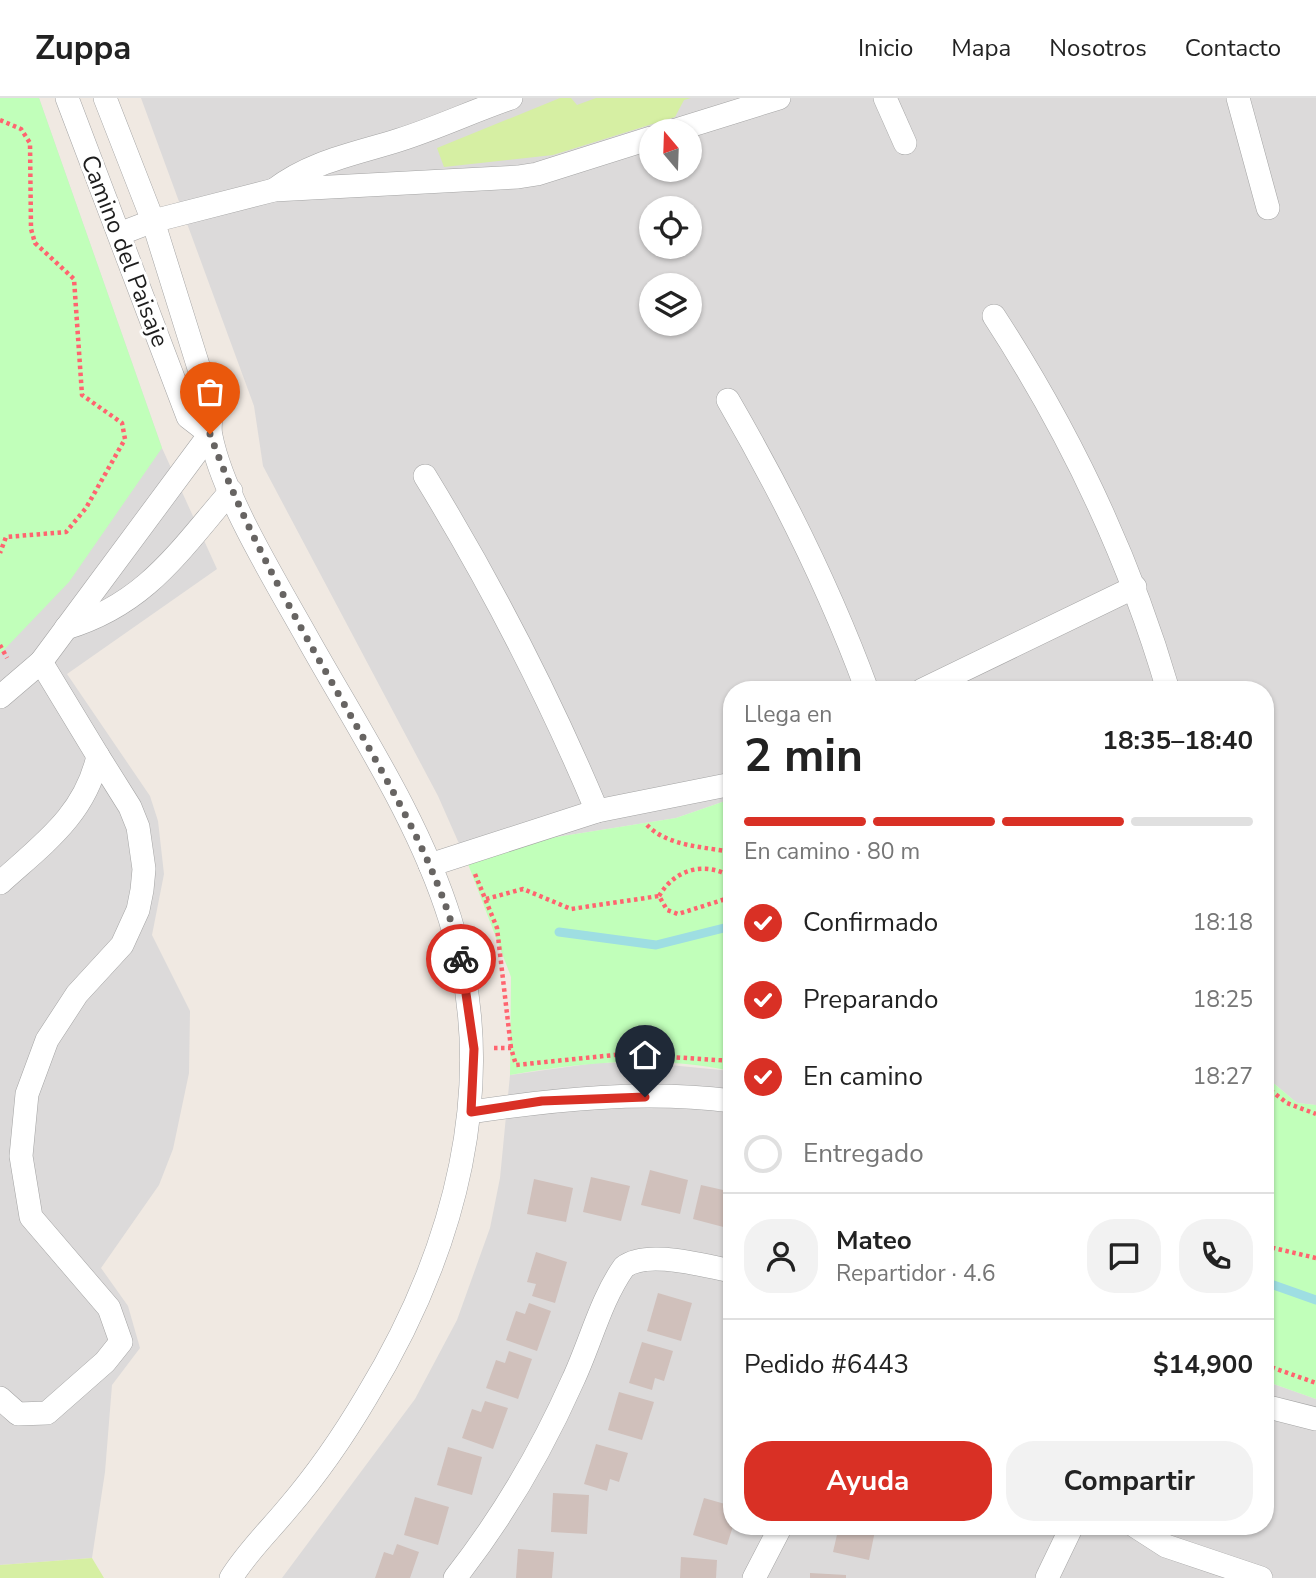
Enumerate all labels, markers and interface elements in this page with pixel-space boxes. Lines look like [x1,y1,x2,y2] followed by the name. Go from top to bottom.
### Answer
[35,26,131,71] text: Zuppa
[858,32,913,64] text: Inicio
[951,32,1011,64] text: Mapa
[1049,32,1147,64] text: Nosotros
[1185,32,1281,64] text: Contacto
[639,119,702,182] north arrow
[639,119,702,336] map controls
[74,150,176,352] street label: Camino del Paisaje
[639,196,702,259] button: locate
[639,273,702,336] button: layers
[180,362,240,434] pin
[191,373,229,411] icon: bag
[744,699,832,730] text: Llega en
[1102,723,1253,758] text: 18:35–18:40
[744,724,863,787] text: 2 min
[744,836,920,867] text: En camino · 80 m
[744,904,782,942] icon: check
[803,905,938,940] text: Confirmado
[1193,907,1253,938] text: 18:18
[426,924,496,994] courier
[442,940,480,978] icon: bike
[744,981,782,1019] icon: check
[803,982,938,1017] text: Preparando
[1193,984,1253,1015] text: 18:25
[615,1025,675,1097] pin
[626,1036,664,1074] icon: home
[744,1058,782,1096] icon: check
[803,1059,923,1094] text: En camino
[1193,1061,1253,1092] text: 18:27
[803,1136,924,1171] text: Entregado
[744,1219,818,1293] button: person
[1087,1219,1161,1293] button: chat
[1179,1219,1253,1293] button: phone
[836,1223,912,1258] text: Mateo
[836,1258,996,1289] text: Repartidor · 4.6
[744,1347,909,1382] text: Pedido #6443
[1153,1347,1253,1382] text: $14,900
[744,1441,992,1521] button: Ayuda
[1006,1441,1253,1521] button: Compartir

